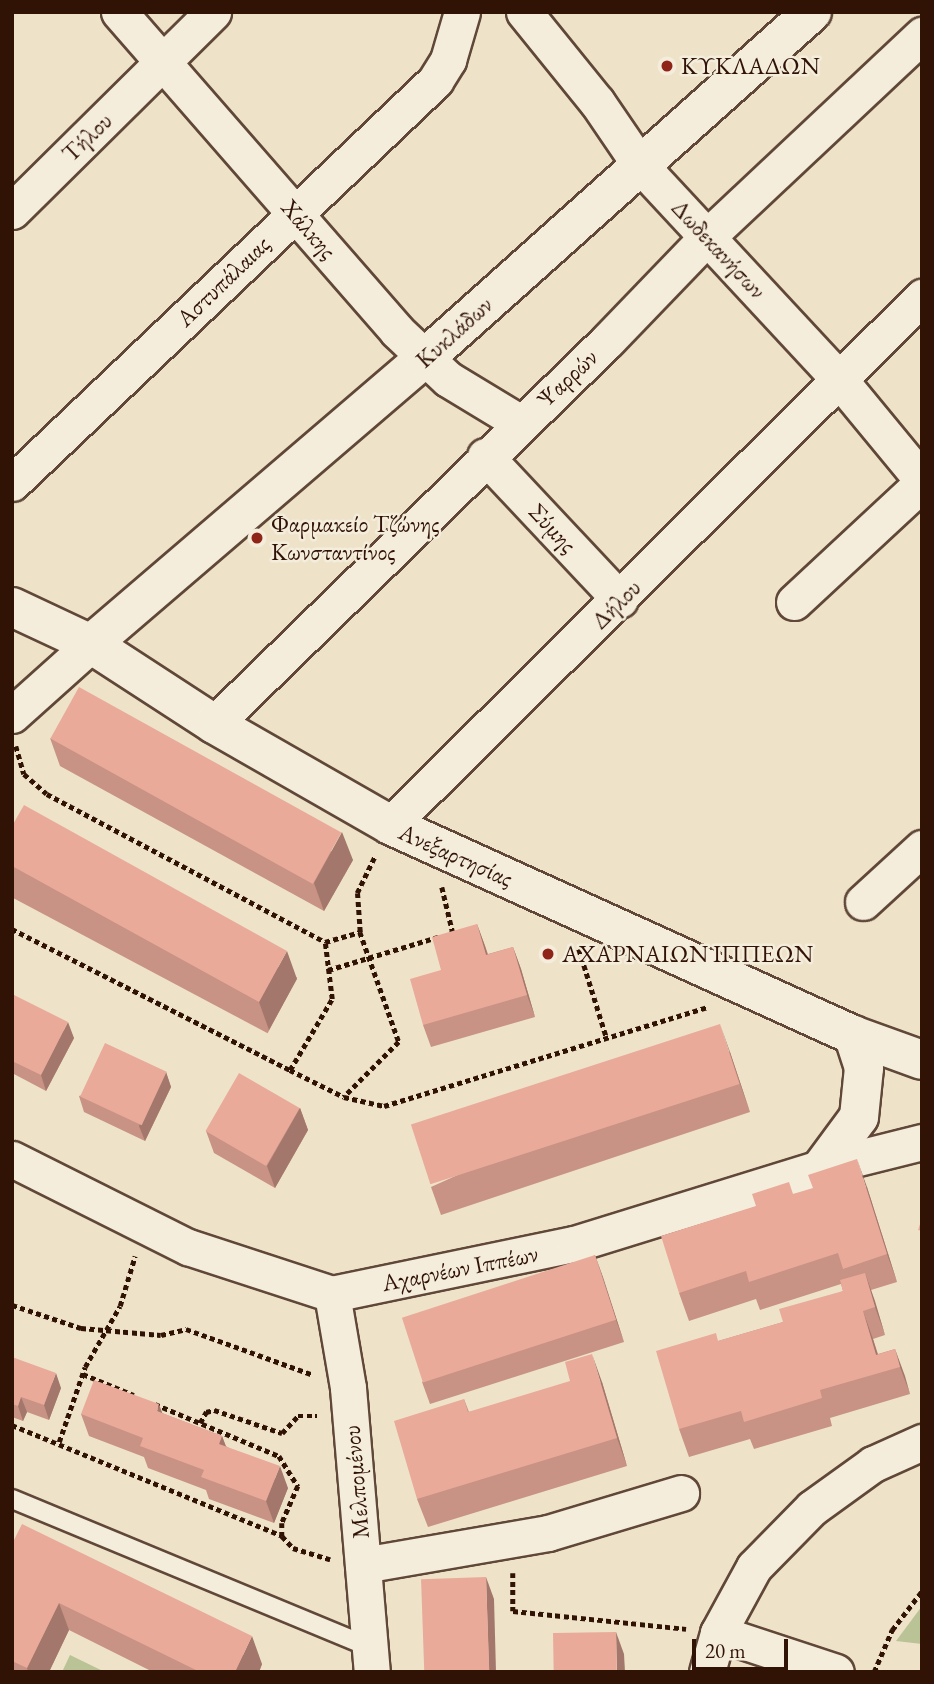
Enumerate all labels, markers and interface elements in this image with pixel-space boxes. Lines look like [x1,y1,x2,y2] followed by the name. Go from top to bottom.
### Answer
[681,52,820,80] place label: ΚΥΚΛΑΔΩΝ
[659,58,675,74] marker: ΚΥΚΛΑΔΩΝ
[56,106,118,168] street label: Τήλου
[275,193,343,265] street label: Χάλκης
[666,193,772,305] street label: Δωδεκανήσων
[170,229,276,333] street label: Αστυπάλαιας
[410,290,498,374] street label: Κυκλάδων
[531,343,603,413] street label: Ψαρρών
[523,497,583,559] street label: Σύμης
[271,510,440,566] place label: Φαρμακείο Τζώνης Κωνσταντίνος
[249,530,265,546] marker: Φαρμακείο Τζώνης Κωνσταντίνος
[585,573,647,635] street label: Δήλου
[395,817,517,893] street label: Ανεξαρτησίας
[562,940,813,968] place label: ΑΧΑΡΝΑΙΩΝ ΙΠΠΕΩΝ
[540,946,556,962] marker: ΑΧΑΡΝΑΙΩΝ ΙΠΠΕΩΝ
[380,1239,540,1297] street label: Αχαρνέων Ιππέων
[337,1424,375,1540] street label: Μελπομένου
[696,1624,792,1668] scale bar
[705,1637,746,1664] text: 20 m

